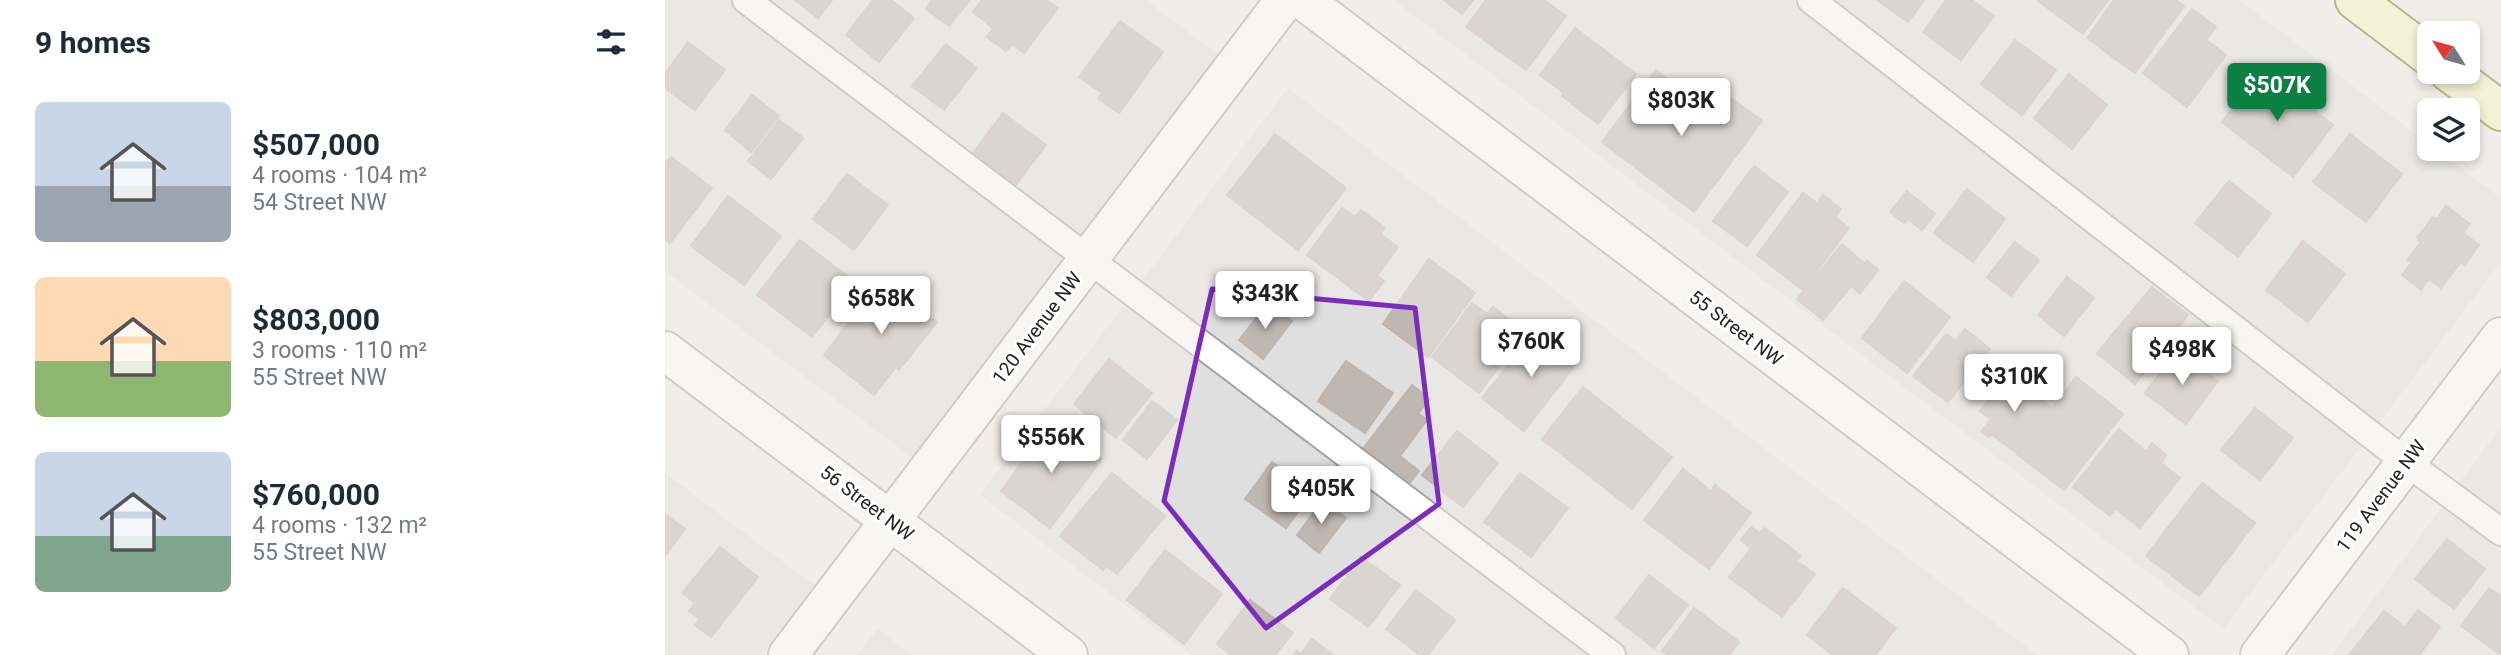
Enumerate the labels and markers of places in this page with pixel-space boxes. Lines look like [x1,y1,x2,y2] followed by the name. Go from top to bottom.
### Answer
[2228,64,2326,123] pin: $507K
[1632,78,1730,138] pin: $803K
[1216,272,1314,331] pin: $343K
[832,276,930,336] pin: $658K
[1482,320,1580,379] pin: $760K
[2133,328,2231,387] pin: $498K
[1965,354,2063,414] pin: $310K
[1002,416,1100,475] pin: $556K
[1272,466,1370,526] pin: $405K

